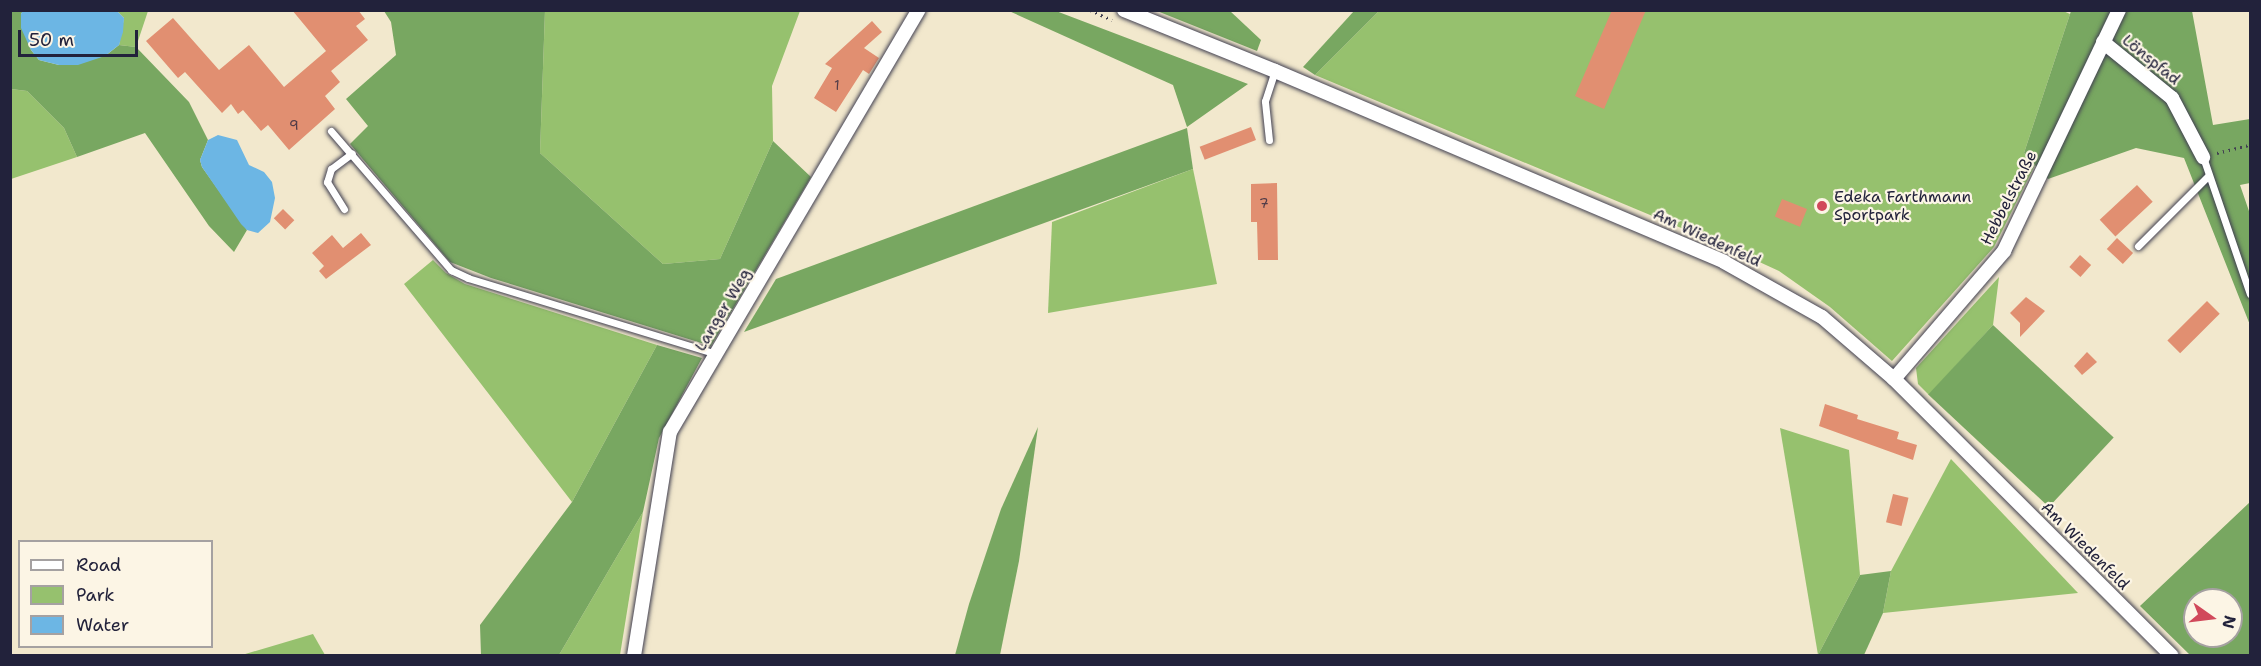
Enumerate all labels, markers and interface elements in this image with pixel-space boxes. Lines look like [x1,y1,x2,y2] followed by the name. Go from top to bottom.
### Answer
[21,18,141,56] scale bar
[29,28,74,52] text: 50 m
[2118,31,2184,89] street label: Lönspfad
[834,77,840,93] house number: 1
[289,117,299,133] house number: 9
[1977,148,2041,248] street label: Hebbelstraße
[1834,187,1971,225] place label: Edeka Farthmann Sportpark
[1259,195,1269,211] house number: 7
[1815,199,1829,213] marker: Edeka Farthmann Sportpark
[1650,205,1764,271] street label: Am Wiedenfeld
[691,265,755,355] street label: Langer Weg
[2037,498,2133,594] street label: Am Wiedenfeld
[18,540,213,648] legend
[76,553,121,577] text: Road
[76,583,115,607] text: Park
[2183,588,2243,648] north arrow
[76,613,129,637] text: Water
[2217,613,2241,631] text: N

